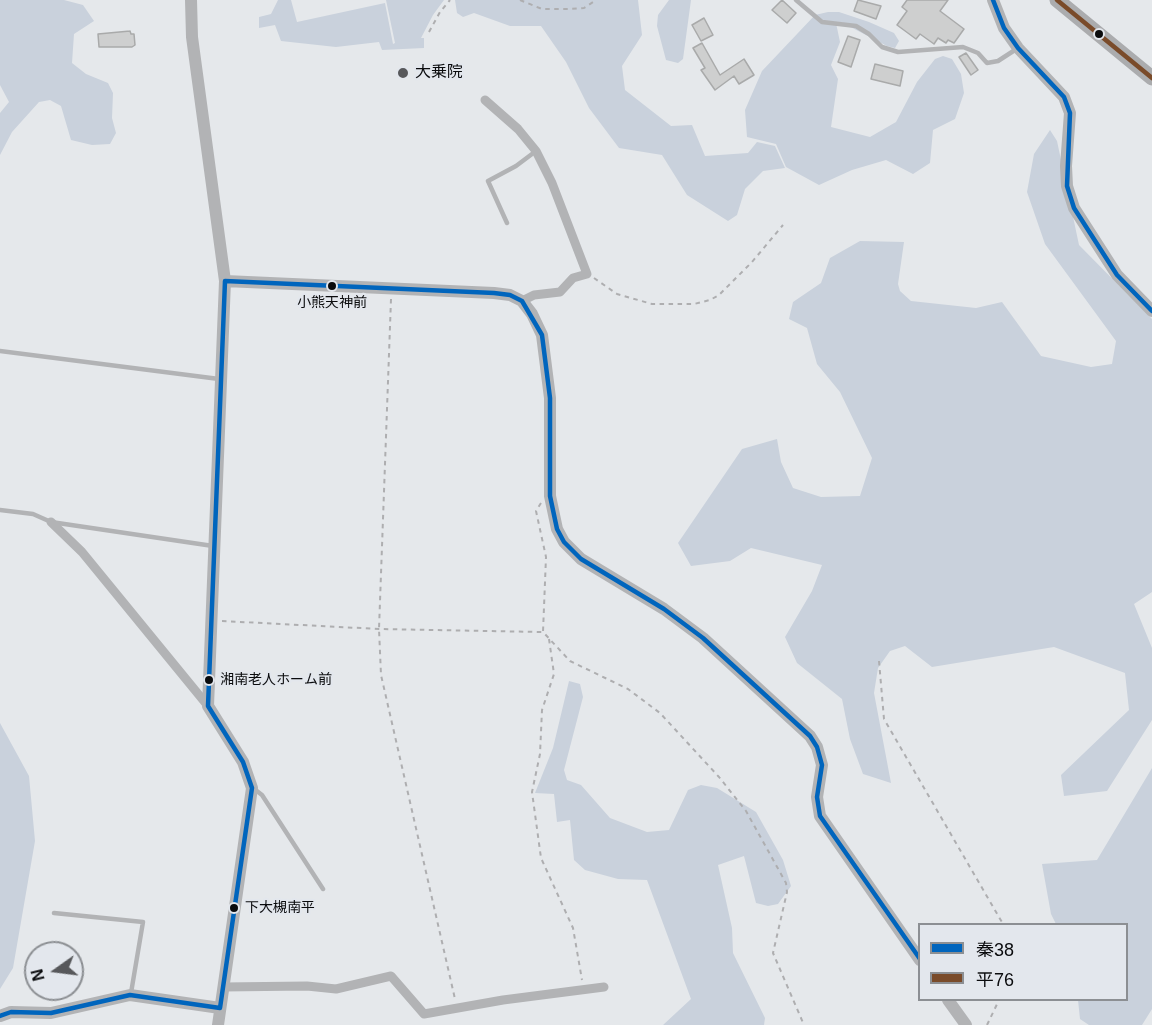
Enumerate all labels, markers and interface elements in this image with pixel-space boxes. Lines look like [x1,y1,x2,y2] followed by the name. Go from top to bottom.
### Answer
[1093,28,1105,40] unlabelled marker
[415,63,463,83] place label: 大乗院
[396,66,410,80] marker: 大乗院
[326,280,338,292] marker: 小熊天神前
[297,295,367,311] place label: 小熊天神前
[220,672,332,688] place label: 湘南老人ホーム前
[203,674,215,686] marker: 湘南老人ホーム前
[245,900,315,916] place label: 下大槻南平
[228,902,240,914] marker: 下大槻南平
[918,923,1128,1001] legend
[976,940,1014,960] text: 秦38
[24,941,84,1001] north arrow
[28,967,48,983] text: N
[976,970,1014,990] text: 平76

